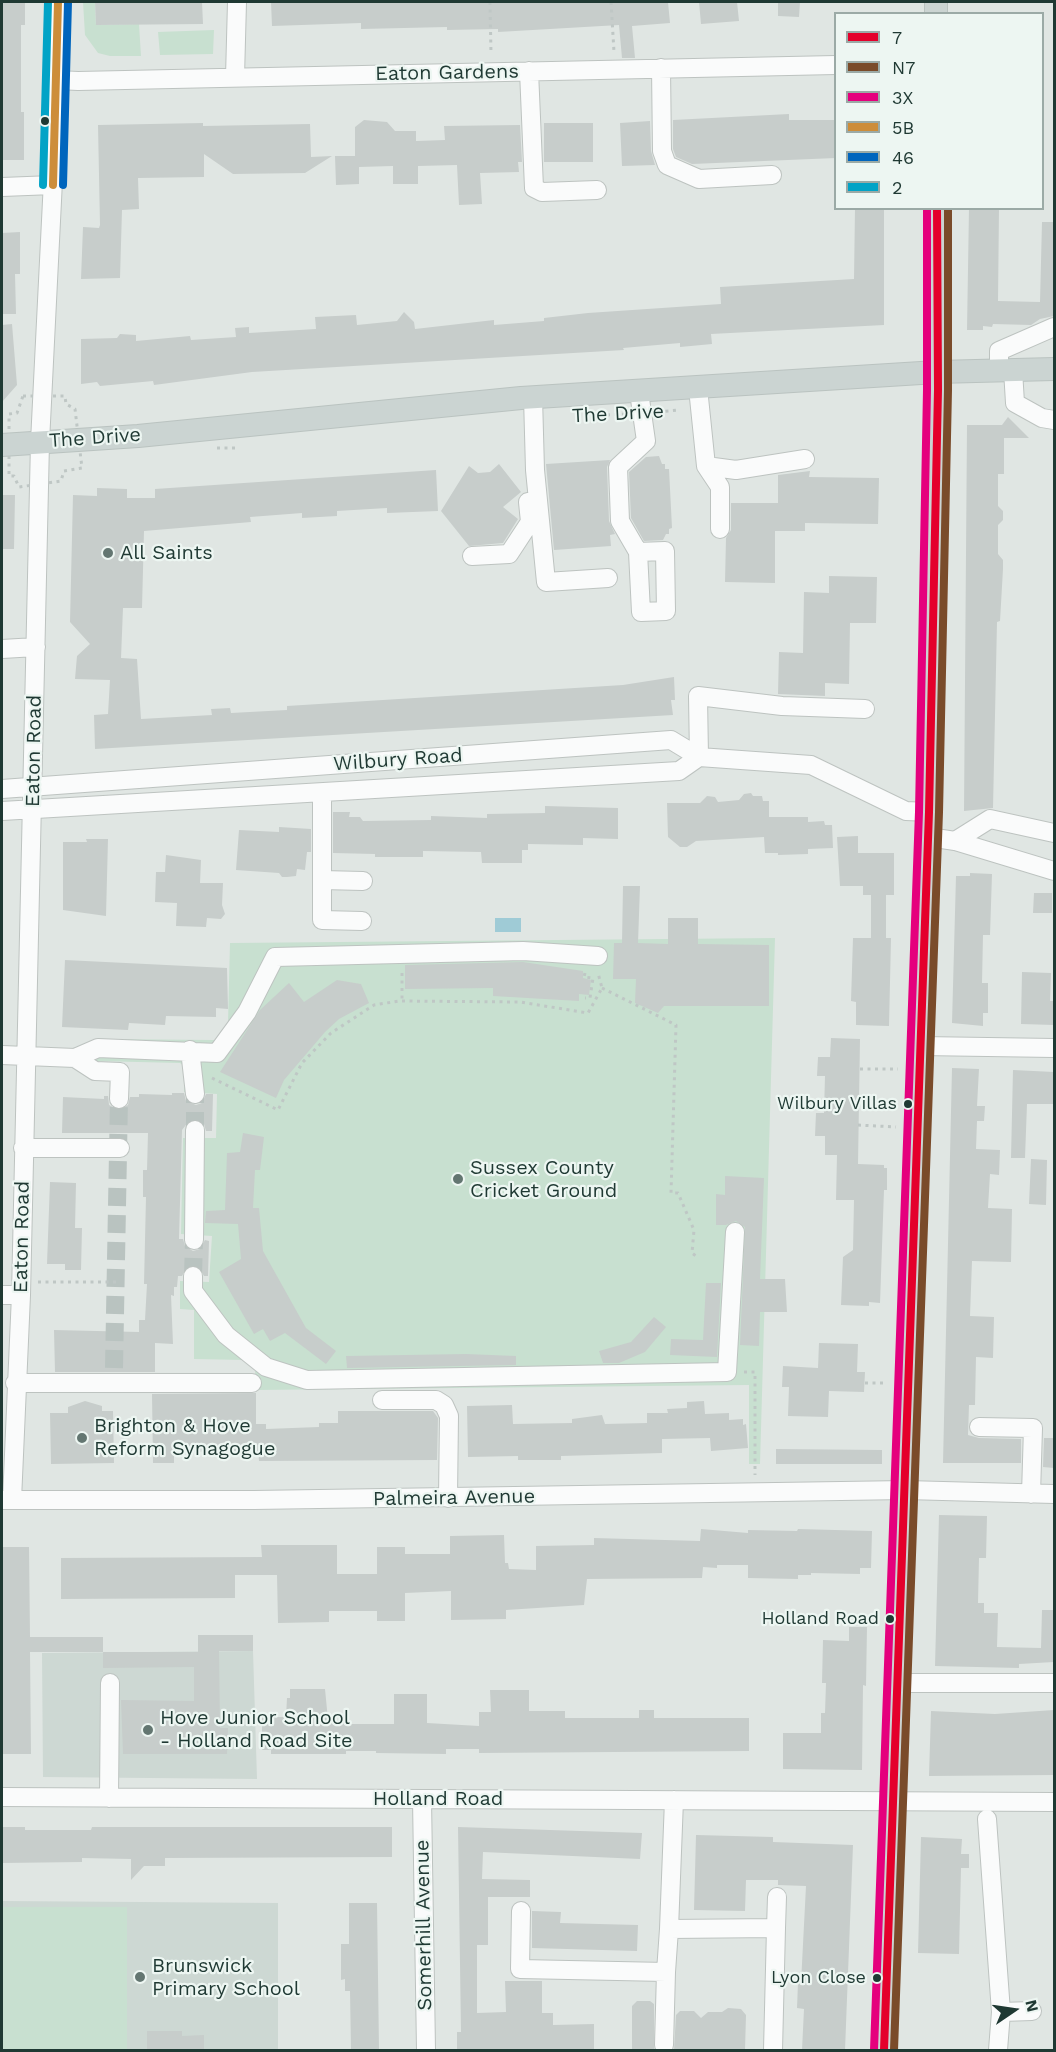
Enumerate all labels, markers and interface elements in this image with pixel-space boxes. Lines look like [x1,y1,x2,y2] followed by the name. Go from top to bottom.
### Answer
[834,12,1044,210] legend
[892,27,902,48] text: 7
[892,57,915,78] text: N7
[375,60,519,86] street label: Eaton Gardens
[892,87,913,108] text: 3X
[39,115,51,127] unlabelled marker
[892,117,914,138] text: 5B
[892,147,914,168] text: 46
[892,177,903,198] text: 2
[571,400,665,428] street label: The Drive
[48,423,142,453] street label: The Drive
[120,541,213,565] place label: All Saints
[101,546,115,560] marker: All Saints
[21,695,47,807] street label: Eaton Road
[332,744,464,776] street label: Wilbury Road
[777,1093,897,1115] place label: Wilbury Villas
[902,1098,914,1110] marker: Wilbury Villas
[470,1156,617,1203] place label: Sussex County Cricket Ground
[451,1172,465,1186] marker: Sussex County Cricket Ground
[9,1181,35,1293] street label: Eaton Road
[94,1414,275,1461] place label: Brighton & Hove Reform Synagogue
[75,1431,89,1445] marker: Brighton & Hove Reform Synagogue
[373,1485,535,1511] street label: Palmeira Avenue
[761,1608,879,1630] place label: Holland Road
[884,1613,896,1625] marker: Holland Road
[160,1706,352,1753] place label: Hove Junior School - Holland Road Site
[141,1723,155,1737] marker: Hove Junior School - Holland Road Site
[373,1787,503,1811] street label: Holland Road
[411,1839,437,2011] street label: Somerhill Avenue
[152,1954,300,2001] place label: Brunswick Primary School
[771,1967,866,1989] place label: Lyon Close
[133,1970,147,1984] marker: Brunswick Primary School
[871,1972,883,1984] marker: Lyon Close
[984,1980,1044,2040] north arrow
[1021,1998,1043,2014] text: N

